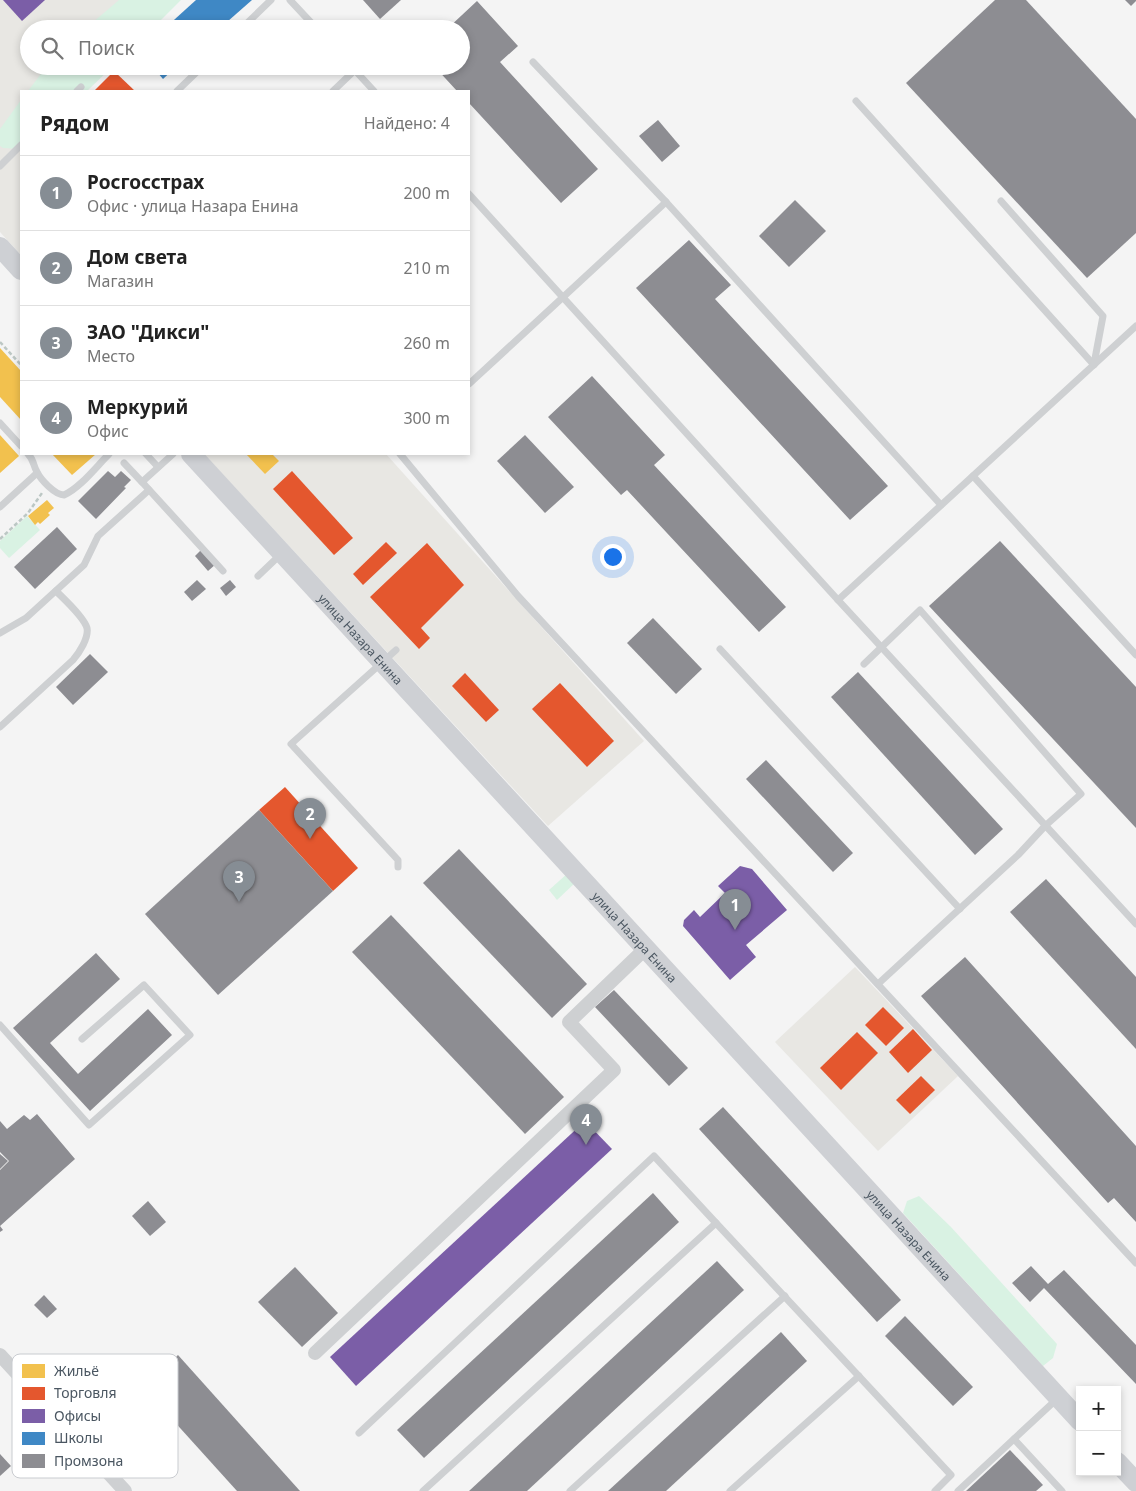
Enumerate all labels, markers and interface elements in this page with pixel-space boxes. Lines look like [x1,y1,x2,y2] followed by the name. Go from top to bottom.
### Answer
[20,20,470,75] search box
[38,34,66,62] icon: search
[78,35,134,61] text: Поиск
[40,109,110,137] text: Рядом
[364,112,450,134] text: Найдено: 4
[87,169,204,195] text: Росгосстрах
[51,182,61,204] text: 1
[403,182,450,204] text: 200 m
[87,195,299,217] text: Офис · улица Назара Енина
[87,244,188,270] text: Дом света
[51,257,61,279] text: 2
[403,257,450,279] text: 210 m
[87,270,154,292] text: Магазин
[87,319,209,345] text: ЗАО "Дикси"
[51,332,61,354] text: 3
[403,332,450,354] text: 260 m
[87,345,135,367] text: Место
[87,394,188,420] text: Меркурий
[51,407,61,429] text: 4
[403,407,450,429] text: 300 m
[87,420,129,442] text: Офис
[600,544,626,570] your location
[315,590,407,688] street label: улица Назара Енина
[294,798,326,839] pin: 2
[223,861,255,902] pin: 3
[589,888,681,986] street label: улица Назара Енина
[719,889,751,930] pin: 1
[570,1104,602,1145] pin: 4
[863,1186,955,1284] street label: улица Назара Енина
[12,1354,178,1478] legend
[54,1361,99,1380] text: Жильё
[54,1383,117,1402] text: Торговля
[1076,1386,1121,1476] map controls
[1076,1386,1121,1431] button: +
[54,1406,101,1425] text: Офисы
[54,1428,103,1447] text: Школы
[1076,1431,1121,1476] button: −
[54,1451,123,1470] text: Промзона

